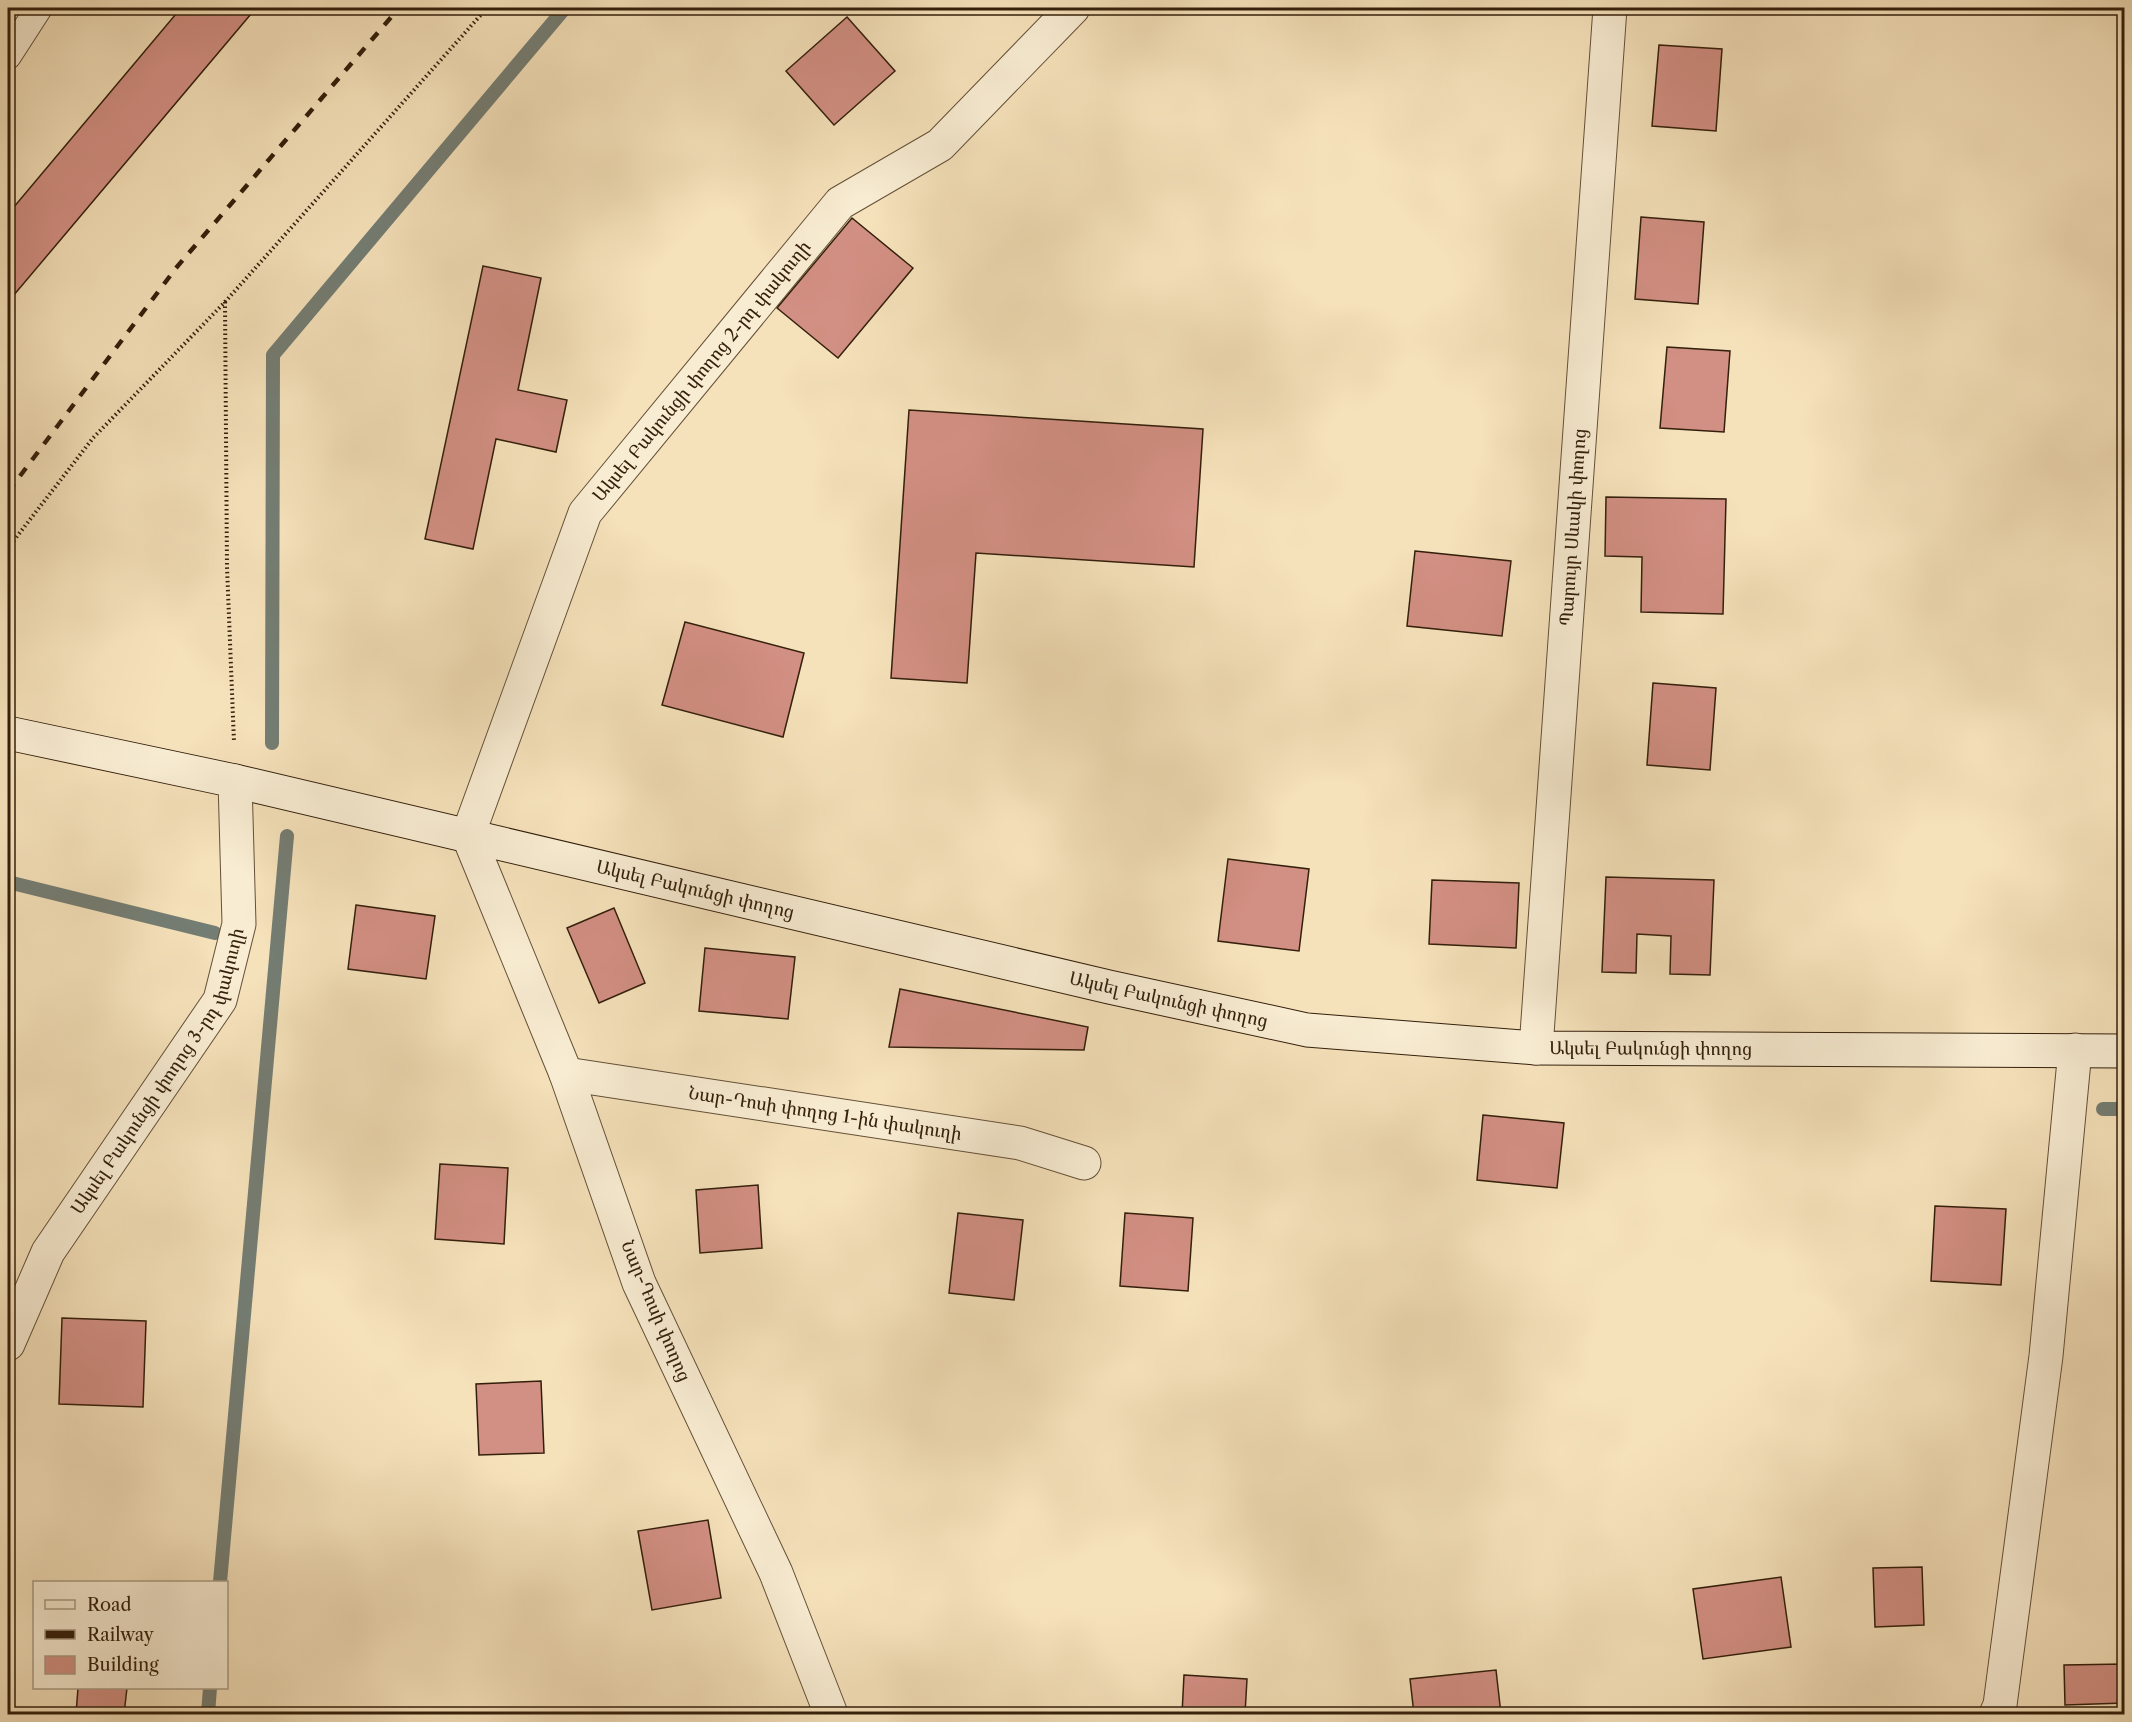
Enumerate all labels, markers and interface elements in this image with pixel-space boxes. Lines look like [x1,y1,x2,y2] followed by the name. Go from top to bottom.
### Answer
[588,236,815,506] street label: Ակսել Բակունցի փողոց 2-րդ փակուղի
[1555,428,1591,627] street label: Պարույր Սևակի փողոց
[594,856,797,923] street label: Ակսել Բակունցի փողոց
[66,926,249,1218] street label: Ակսել Բակունցի փողոց 3-րդ փակուղի
[1067,967,1270,1032] street label: Ակսել Բակունցի փողոց
[1549,1037,1752,1060] street label: Ակսել Բակունցի փողոց
[687,1082,963,1145] street label: Նար-Դոսի փողոց 1-ին փակուղի
[616,1237,696,1385] street label: Նար-Դոսի փողոց
[33,1581,228,1689] legend
[87,1594,132,1616] text: Road
[87,1624,155,1646] text: Railway
[87,1654,159,1676] text: Building

